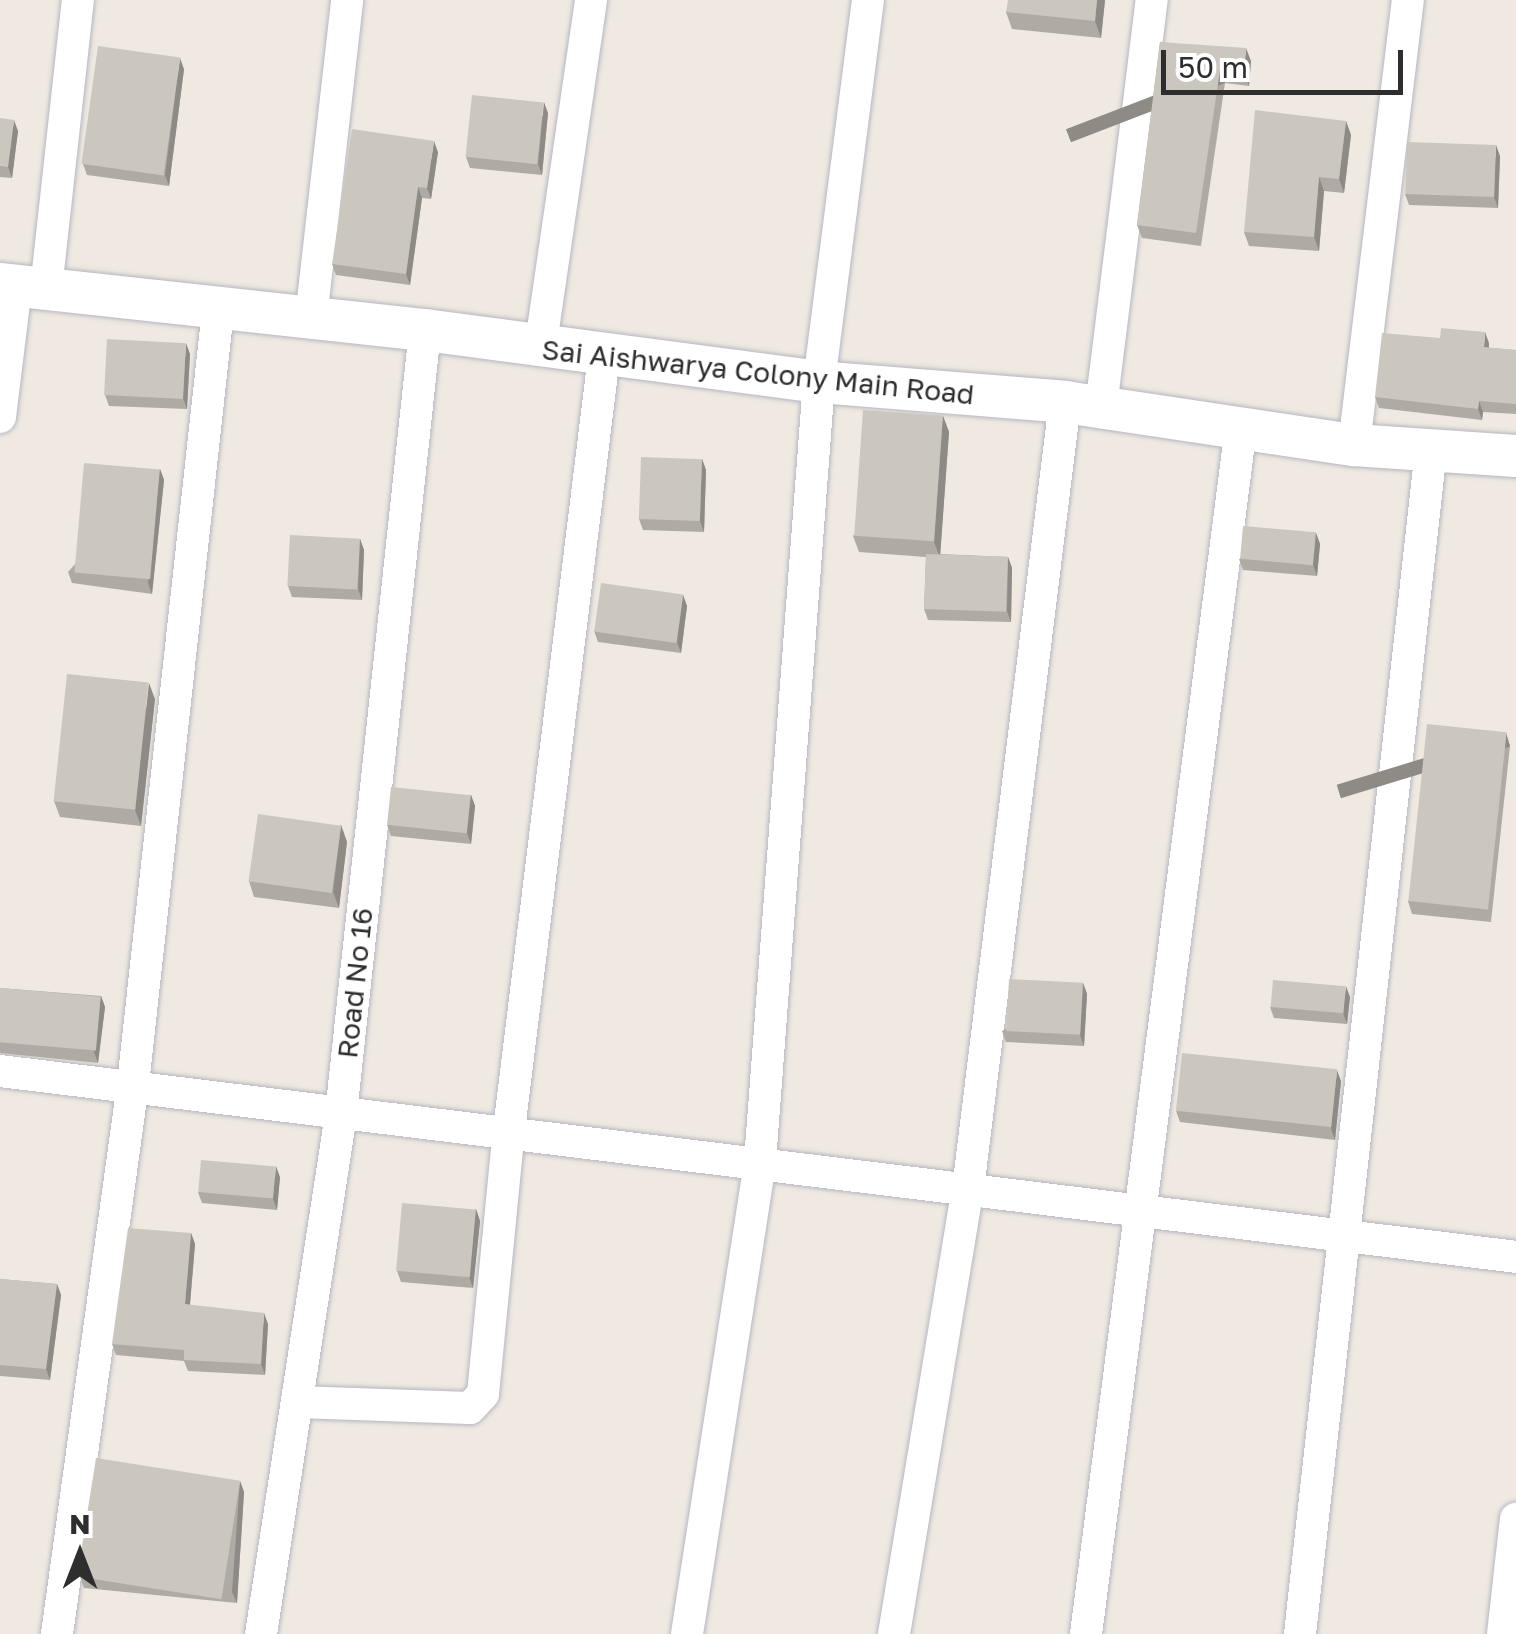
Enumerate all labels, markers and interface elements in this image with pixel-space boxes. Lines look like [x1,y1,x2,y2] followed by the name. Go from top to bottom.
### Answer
[1166,30,1408,92] scale bar
[1178,49,1248,85] text: 50 m
[540,333,976,411] street label: Sai Aishwarya Colony Main Road
[330,906,380,1060] street label: Road No 16
[30,1504,130,1604] north arrow
[69,1507,91,1540] text: N

